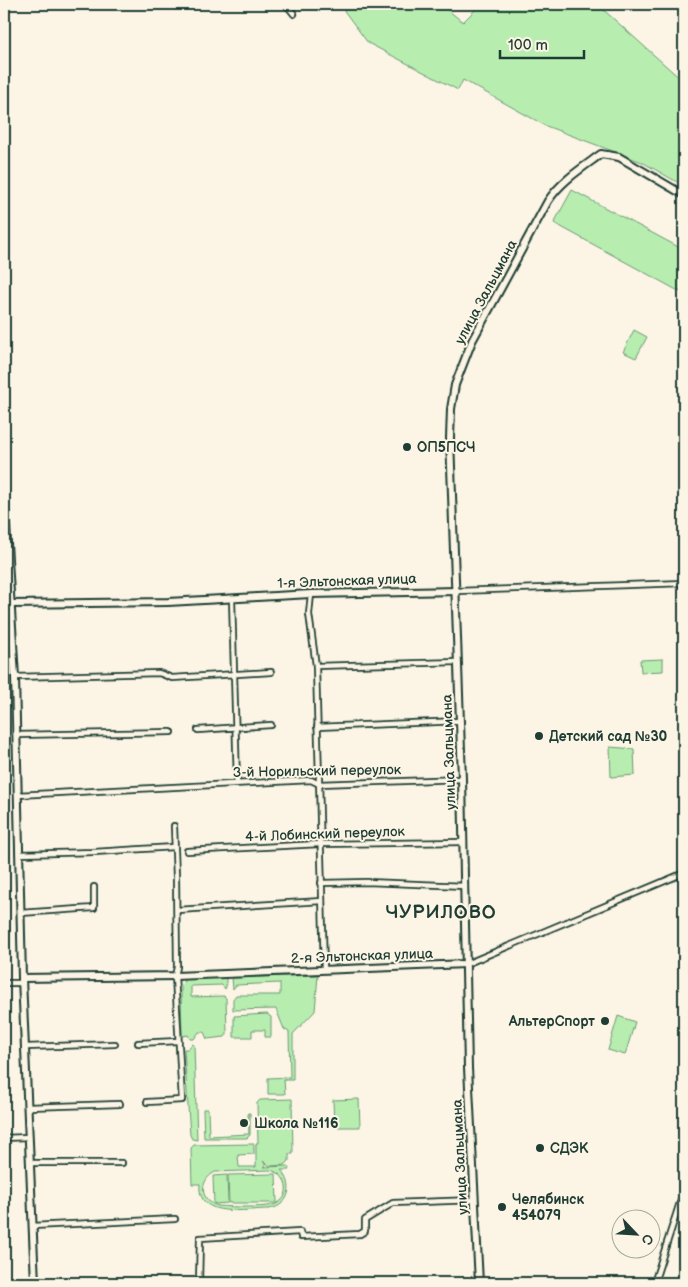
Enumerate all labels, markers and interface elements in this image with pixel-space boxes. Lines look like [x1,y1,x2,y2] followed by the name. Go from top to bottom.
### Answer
[500,28,584,60] scale bar
[508,36,548,55] text: 100 m
[451,236,521,347] street label: улица Зальцмана
[417,439,476,456] place label: ОП5ПСЧ
[401,441,413,453] marker: ОП5ПСЧ
[277,570,418,592] street label: 1-я Эльтонская улица
[438,693,460,810] street label: улица Зальцмана
[549,728,668,745] place label: Детский сад №30
[533,730,545,742] marker: Детский сад №30
[233,761,402,781] street label: 3-й Норильский переулок
[245,823,406,845] street label: 4-й Лобинский переулок
[385,901,497,924] district label: ЧУРИЛОВО
[291,945,434,967] street label: 2-я Эльтонская улица
[508,1013,595,1030] place label: АльтерСпорт
[599,1015,611,1027] marker: АльтерСпорт
[448,1098,472,1215] street label: улица Зальцмана
[254,1115,338,1132] place label: Школа №116
[238,1117,250,1129] marker: Школа №116
[550,1140,589,1157] place label: СДЭК
[534,1142,546,1154] marker: СДЭК
[512,1191,584,1224] place label: Челябинск 454079
[496,1201,508,1213] marker: Челябинск 454079
[610,1210,660,1260] north arrow
[637,1231,657,1248] text: С

